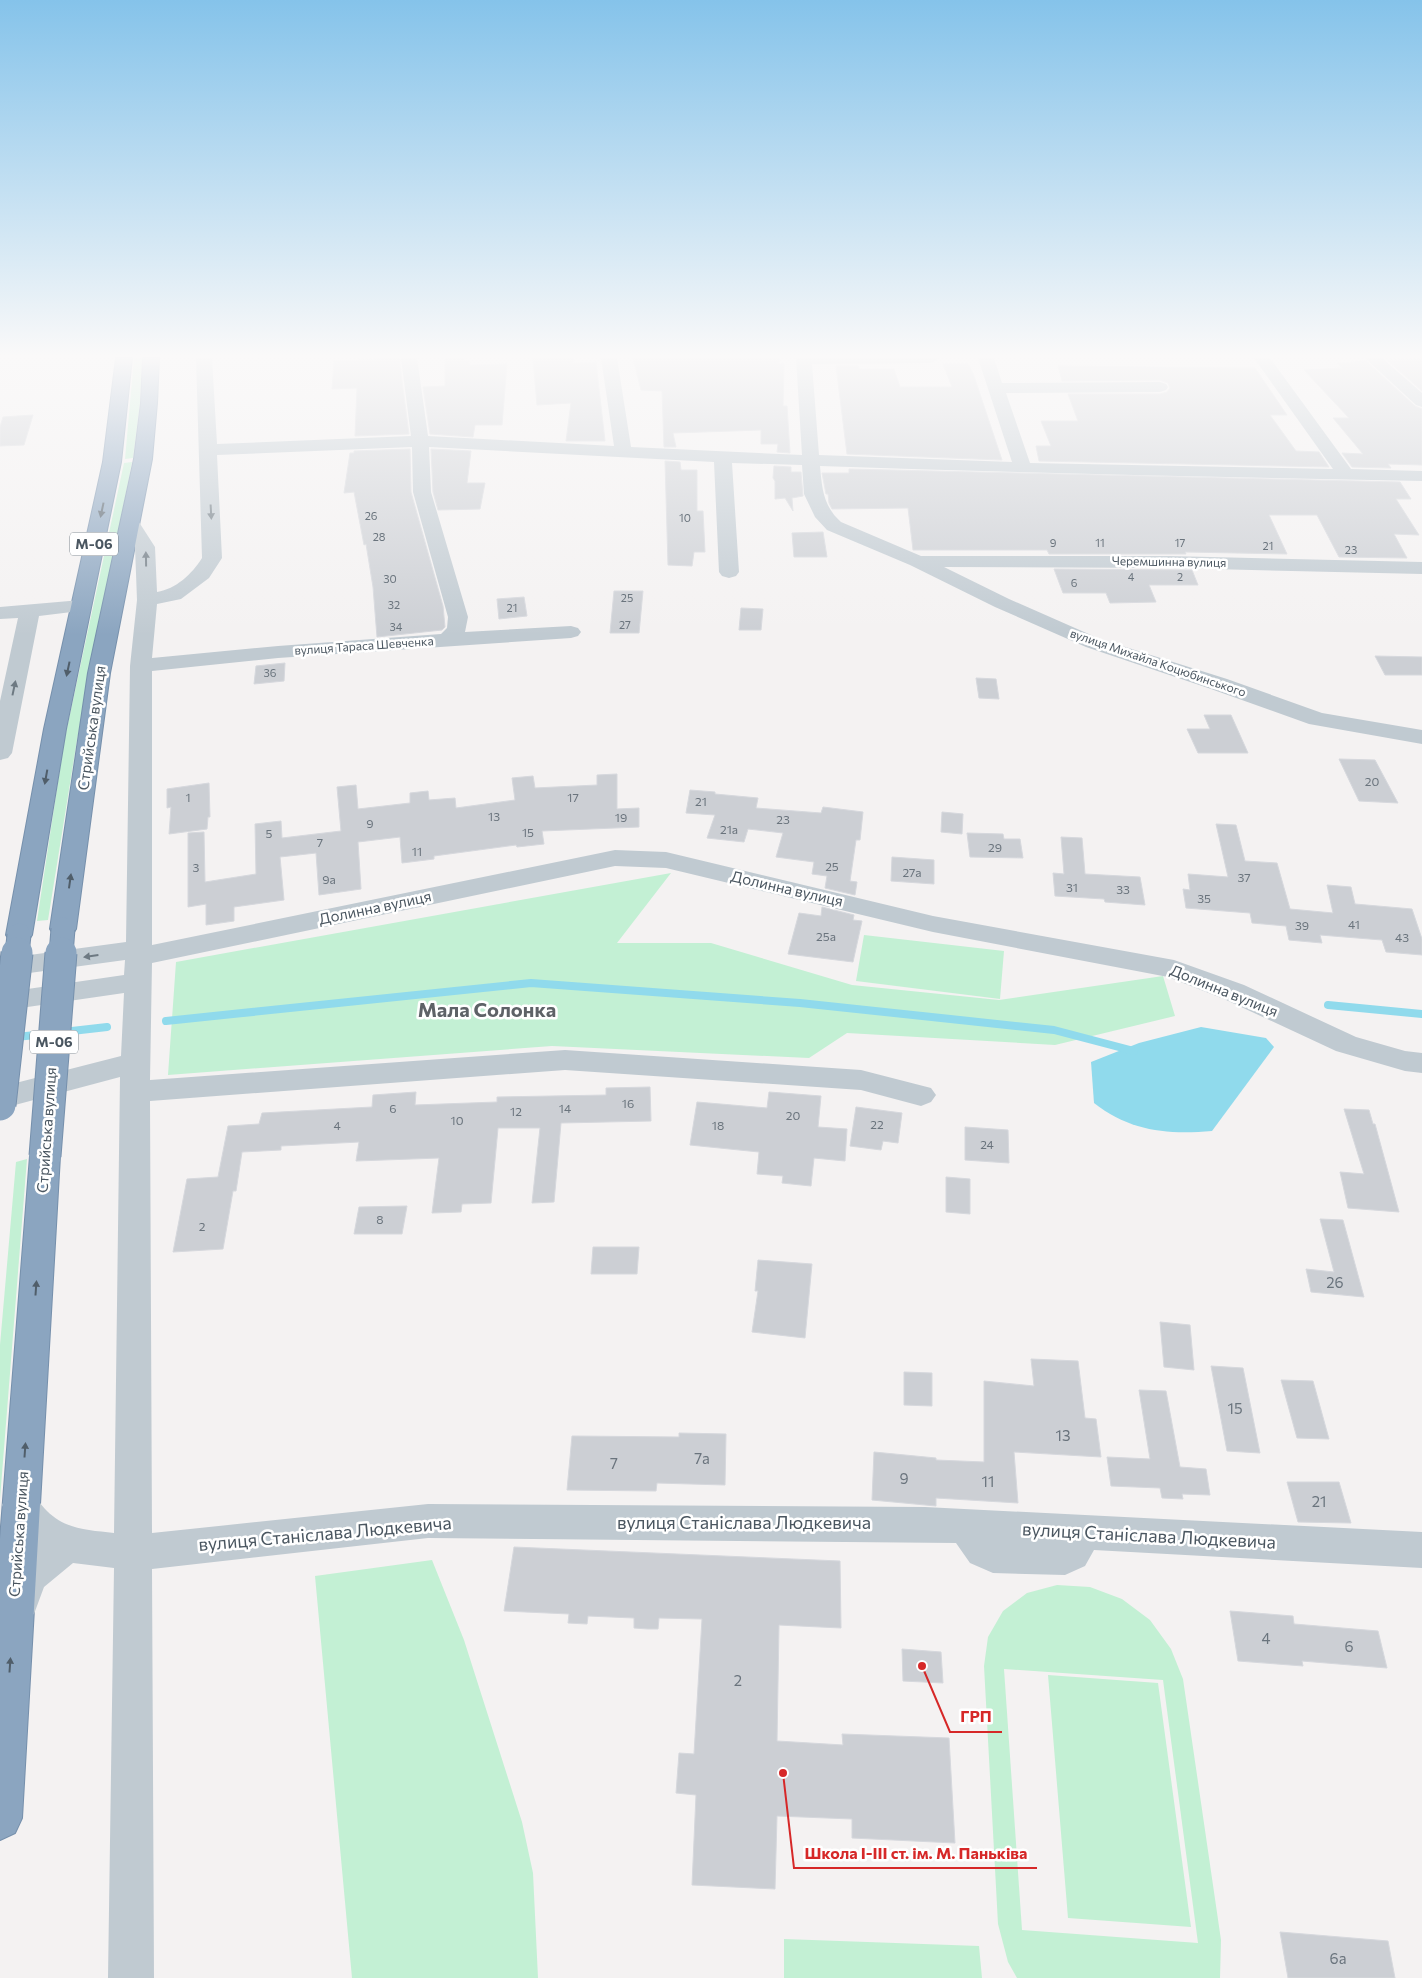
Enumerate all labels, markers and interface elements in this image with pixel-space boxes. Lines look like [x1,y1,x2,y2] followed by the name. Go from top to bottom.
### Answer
[98,503,106,518] one-way arrow
[208,504,216,520] one-way arrow
[365,509,378,522] house number: 26
[679,511,691,524] house number: 10
[373,530,386,543] house number: 28
[70,532,118,556] road number: М-06
[1050,536,1057,549] house number: 9
[1095,536,1105,549] house number: 11
[1175,536,1185,549] house number: 17
[1263,539,1273,552] house number: 21
[1345,543,1357,556] house number: 23
[141,551,149,567] one-way arrow
[1112,553,1226,569] street label: Черемшинна вулиця
[1128,570,1135,583] house number: 4
[1177,570,1183,583] house number: 2
[383,572,397,585] house number: 30
[1071,576,1078,589] house number: 6
[621,591,633,604] house number: 25
[388,598,400,611] house number: 32
[507,601,517,614] house number: 21
[619,618,631,631] house number: 27
[390,620,403,633] house number: 34
[1068,625,1248,699] street label: вулиця Михайла Коцюбинського
[294,633,434,657] street label: вулиця Тараса Шевченка
[63,661,71,677] one-way arrow
[73,664,109,791] street label: Стрийська вулиця
[264,666,277,679] house number: 36
[10,681,18,696] one-way arrow
[42,769,50,785] one-way arrow
[1365,774,1379,788] house number: 20
[185,790,191,804] house number: 1
[567,790,579,804] house number: 17
[695,794,707,808] house number: 21
[488,809,500,823] house number: 13
[615,810,627,824] house number: 19
[776,812,790,826] house number: 23
[366,816,374,830] house number: 9
[720,822,738,836] house number: 21а
[522,825,534,839] house number: 15
[266,826,273,840] house number: 5
[317,835,323,849] house number: 7
[988,840,1002,854] house number: 29
[412,844,422,858] house number: 11
[825,859,839,873] house number: 25
[193,860,200,874] house number: 3
[903,865,921,879] house number: 27а
[729,866,845,910] street label: Долинна вулиця
[1237,870,1251,884] house number: 37
[66,872,74,888] one-way arrow
[322,872,336,886] house number: 9а
[1066,880,1078,894] house number: 31
[1116,882,1130,896] house number: 33
[317,886,433,928] street label: Долинна вулиця
[1197,891,1211,905] house number: 35
[1348,917,1360,931] house number: 41
[1295,918,1309,932] house number: 39
[816,929,836,943] house number: 25а
[1395,930,1409,944] house number: 43
[82,952,98,960] one-way arrow
[1168,960,1281,1020] street label: Долинна вулиця
[418,997,556,1021] district label: Мала Солонка
[30,1030,78,1054] road number: М-06
[33,1066,59,1193] street label: Стрийська вулиця
[622,1096,634,1110] house number: 16
[389,1101,397,1115] house number: 6
[559,1101,571,1115] house number: 14
[510,1104,522,1118] house number: 12
[786,1108,800,1122] house number: 20
[451,1113,464,1127] house number: 10
[870,1117,884,1131] house number: 22
[333,1118,341,1132] house number: 4
[712,1118,724,1132] house number: 18
[980,1137,994,1151] house number: 24
[376,1212,384,1226] house number: 8
[199,1219,206,1233] house number: 2
[1326,1273,1344,1291] house number: 26
[32,1280,40,1296] one-way arrow
[1227,1399,1243,1417] house number: 15
[1056,1426,1070,1444] house number: 13
[21,1442,29,1458] one-way arrow
[694,1449,710,1467] house number: 7а
[610,1454,618,1472] house number: 7
[899,1469,909,1487] house number: 9
[5,1470,31,1597] street label: Стрийська вулиця
[982,1472,994,1490] house number: 11
[1312,1492,1326,1510] house number: 21
[197,1511,452,1555] street label: вулиця Станіслава Людкевича
[617,1511,871,1533] street label: вулиця Станіслава Людкевича
[1022,1517,1277,1553] street label: вулиця Станіслава Людкевича
[1262,1629,1271,1647] house number: 4
[1344,1637,1354,1655] house number: 6
[6,1657,14,1673] one-way arrow
[734,1671,742,1689] house number: 2
[950,1701,1002,1732] callout: ГРП
[960,1706,992,1725] text: ГРП
[794,1837,1037,1868] callout: Школа І-ІІІ ст. ім. М. Паньківа
[805,1843,1027,1862] text: Школа І-ІІІ ст. ім. М. Паньківа
[1330,1949,1346,1967] house number: 6а

